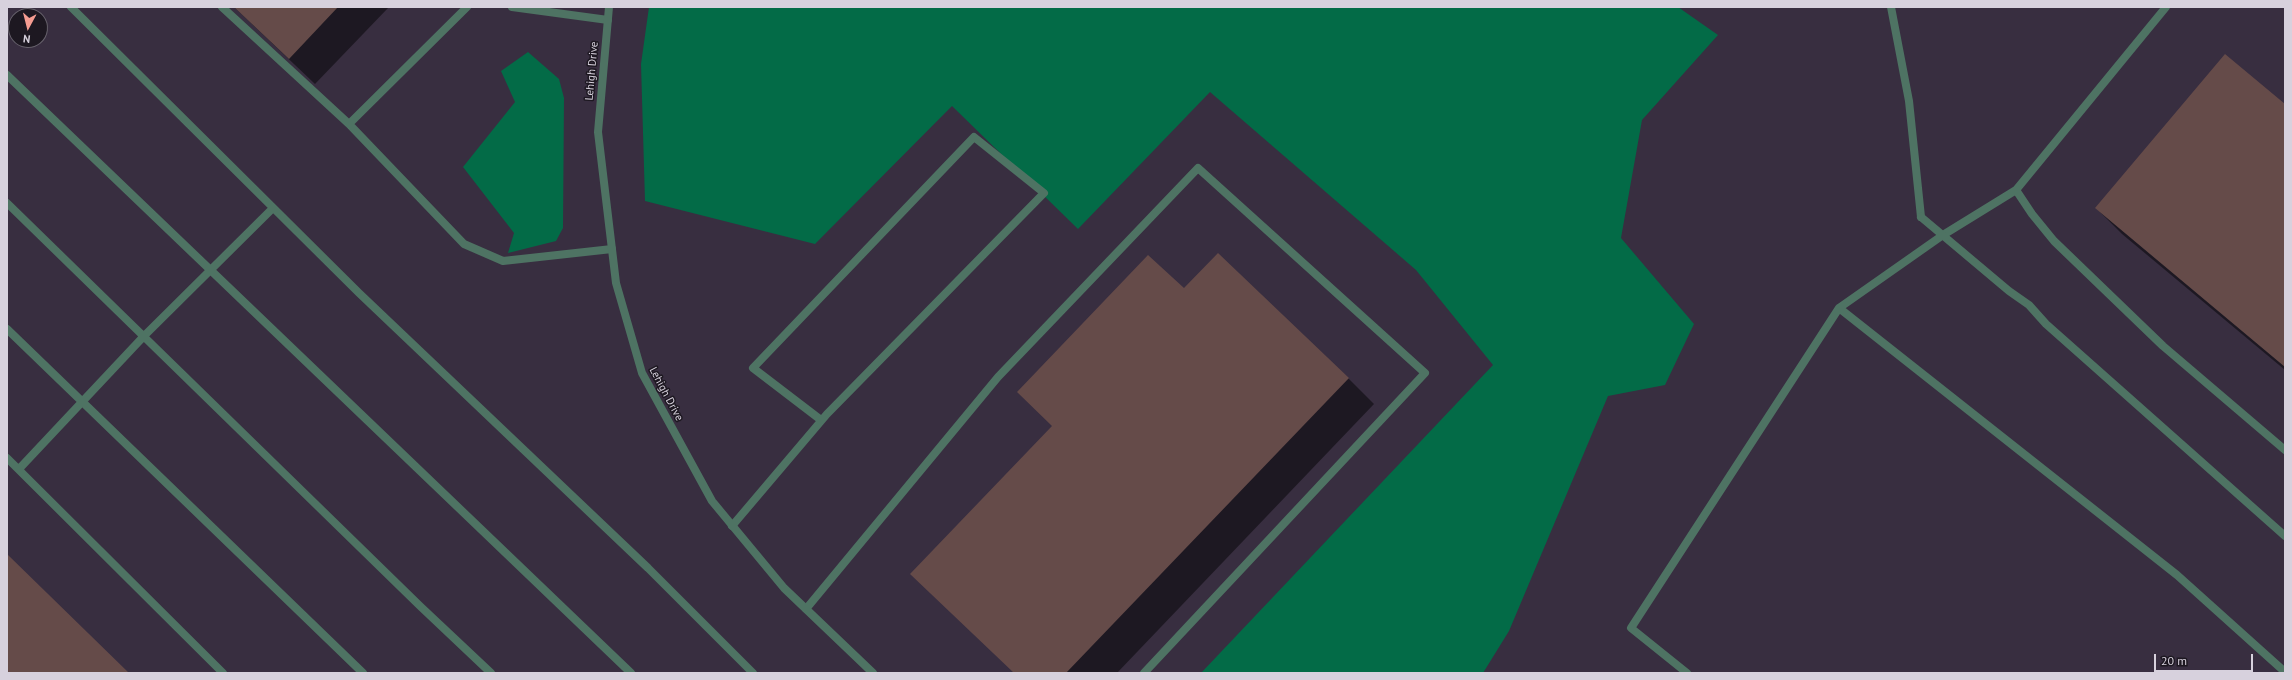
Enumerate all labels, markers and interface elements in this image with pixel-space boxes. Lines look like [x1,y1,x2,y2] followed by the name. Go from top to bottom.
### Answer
[8,8,48,48] north arrow
[22,32,31,46] text: N
[583,41,601,101] street label: Lehigh Drive
[646,365,686,423] street label: Lehigh Drive
[2156,646,2255,672] scale bar
[2161,653,2187,668] text: 20 m

